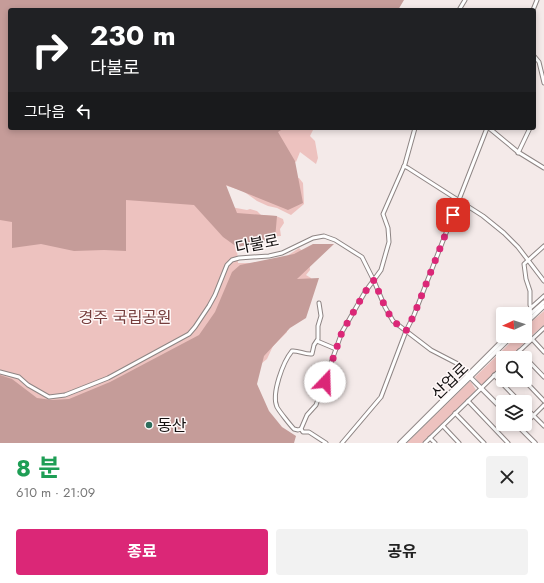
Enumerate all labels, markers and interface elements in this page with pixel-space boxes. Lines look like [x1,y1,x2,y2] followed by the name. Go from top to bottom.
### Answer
[90,15,176,56] text: 230 m
[24,24,76,76] icon: right
[90,55,140,81] text: 다불로
[73,100,95,122] icon: left
[24,101,65,123] text: 그다음
[436,198,470,232] pin
[442,204,464,226] icon: arrive
[233,228,281,260] street label: 다불로
[78,306,172,329] park label: 경주 국립공원
[496,307,532,343] north arrow
[496,307,532,431] map controls
[496,351,532,387] button: search
[426,357,474,405] street label: 산업로
[304,361,346,403] position arrow
[496,395,532,431] button: layers
[157,414,187,437] place label: 동산
[144,420,154,430] marker: 동산
[16,450,60,485] text: 8 분
[486,456,528,498] button: close
[16,483,95,502] text: 610 m · 21:09
[16,529,268,575] button: 종료
[276,529,528,575] button: 공유

